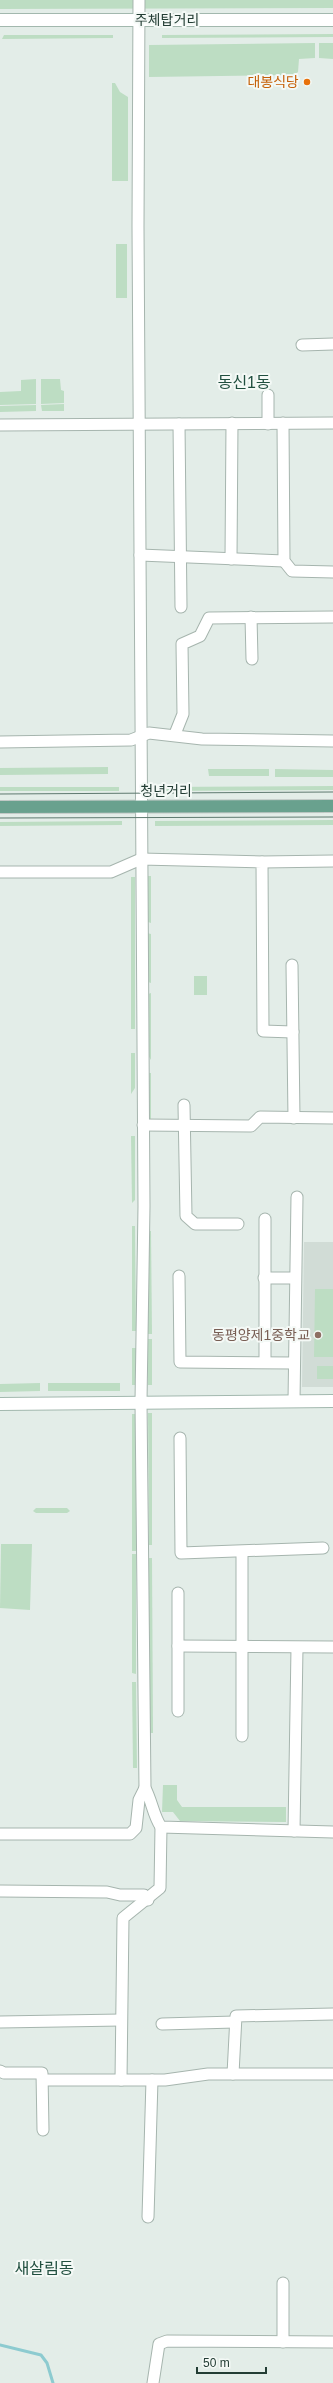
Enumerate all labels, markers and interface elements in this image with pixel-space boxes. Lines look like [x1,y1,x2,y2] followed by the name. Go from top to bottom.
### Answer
[135,12,199,28] street label: 주체탑거리
[247,74,299,90] place label: 대봉식당
[302,77,312,87] marker: 대봉식당
[217,374,271,391] district label: 동신1동
[140,783,192,799] street label: 청년거리
[212,1327,310,1343] place label: 동평양제1중학교
[313,1330,323,1340] marker: 동평양제1중학교
[15,2260,74,2277] district label: 새살림동
[197,2349,266,2375] scale bar
[203,2356,230,2370] text: 50 m

